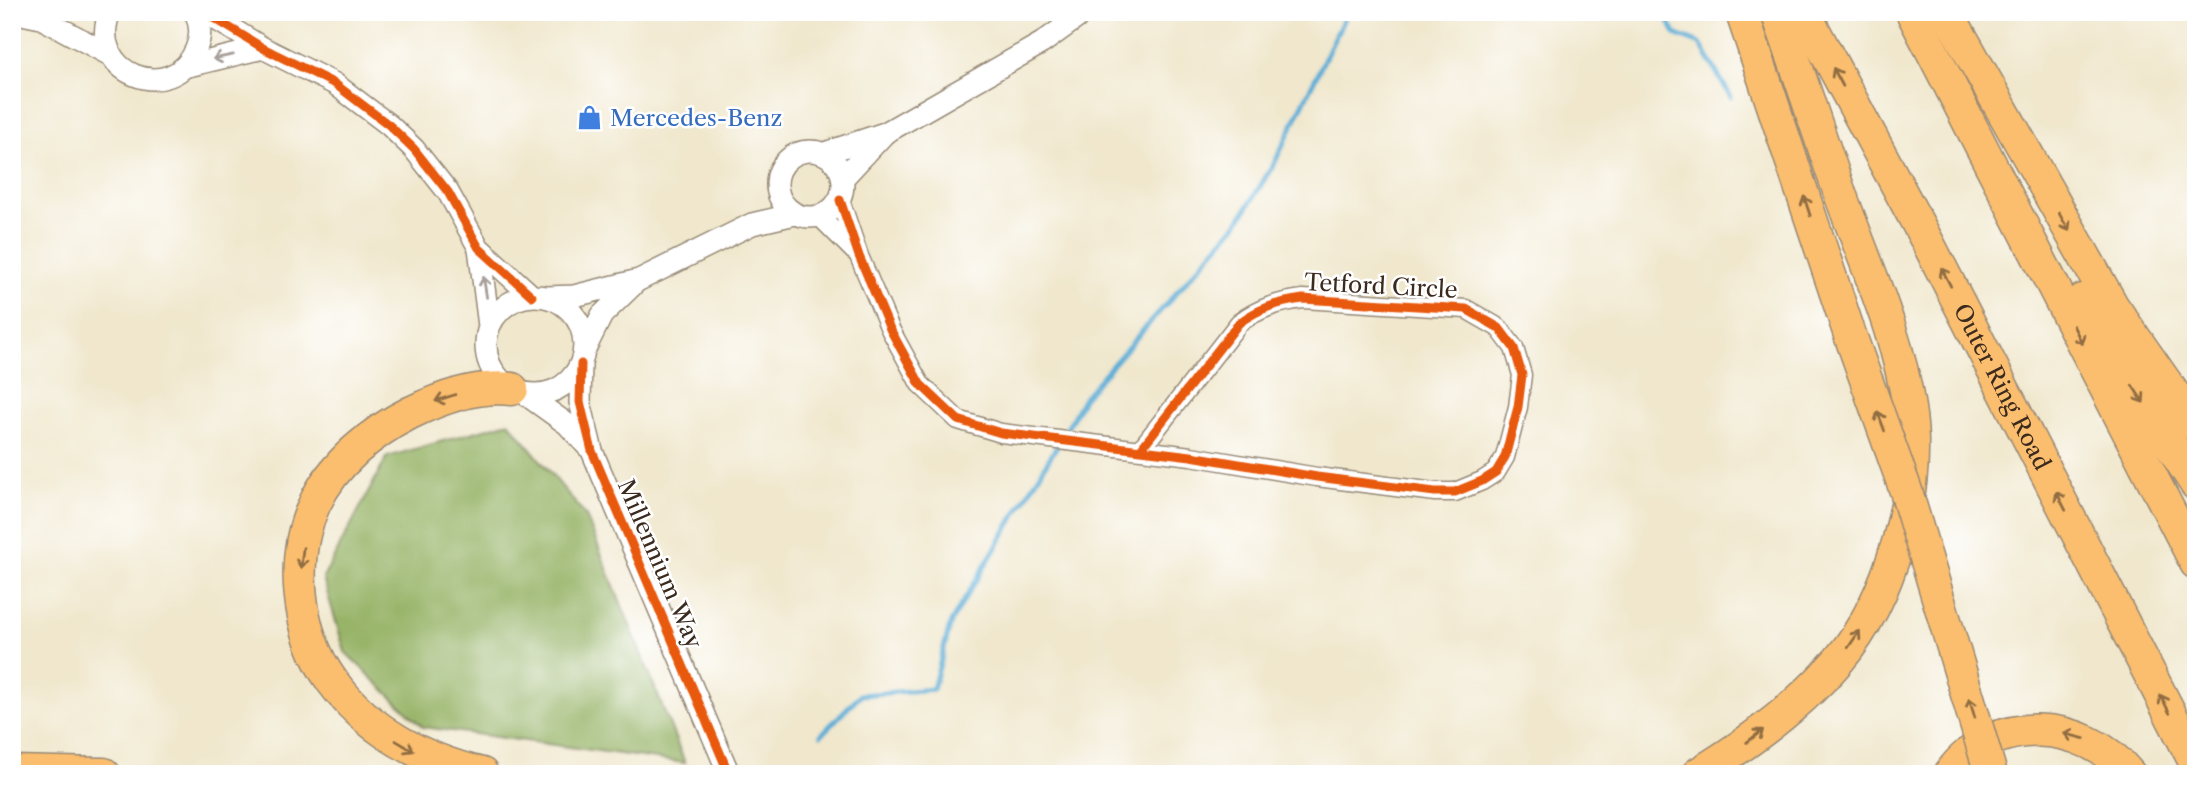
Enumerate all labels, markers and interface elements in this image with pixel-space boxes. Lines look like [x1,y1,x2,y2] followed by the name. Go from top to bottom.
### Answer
[212,50,235,64] one-way arrow
[1830,67,1844,88] one-way arrow
[576,104,604,132] shop icon: Mercedes-Benz
[610,104,782,132] place label: Mercedes-Benz
[1800,196,1812,218] one-way arrow
[2057,211,2071,231] one-way arrow
[1938,267,1952,288] one-way arrow
[1304,268,1458,304] street label: Tetford Circle
[478,276,491,299] one-way arrow
[1948,299,2056,475] street label: Outer Ring Road
[2071,324,2085,344] one-way arrow
[2130,384,2145,403] one-way arrow
[434,393,456,405] one-way arrow
[1874,411,1886,433] one-way arrow
[612,475,708,653] street label: Millennium Way
[2053,491,2067,512] one-way arrow
[295,546,308,569] one-way arrow
[1847,629,1861,649] one-way arrow
[2157,694,2171,714] one-way arrow
[1964,697,1977,719] one-way arrow
[1745,728,1764,743] one-way arrow
[2064,729,2086,742] one-way arrow
[395,739,415,753] one-way arrow

